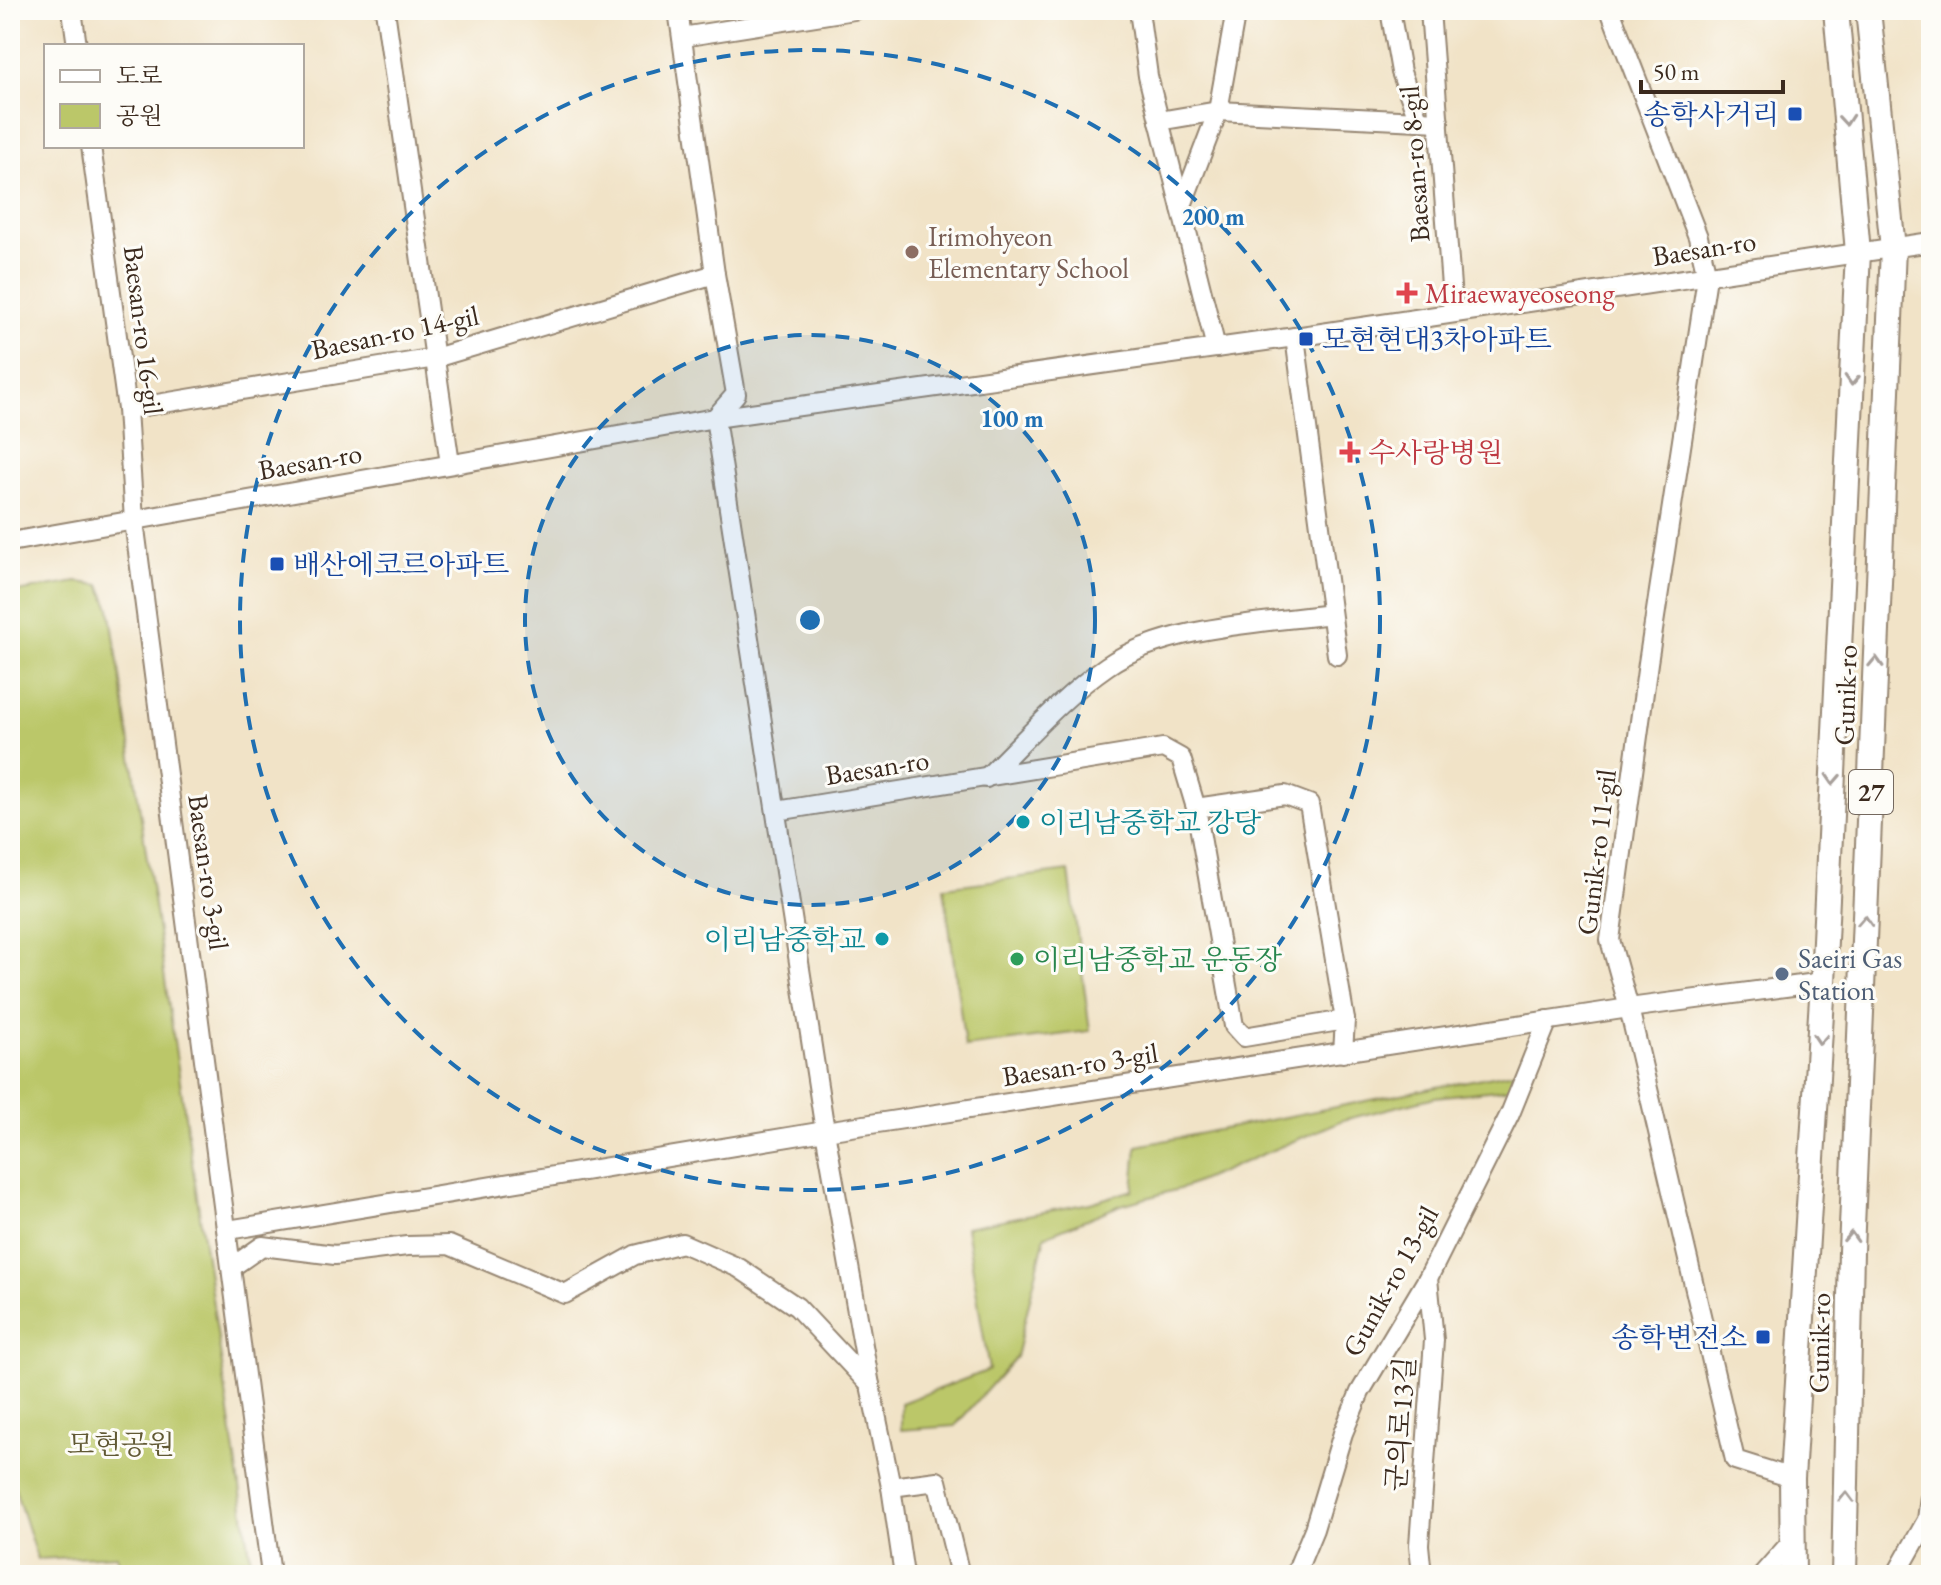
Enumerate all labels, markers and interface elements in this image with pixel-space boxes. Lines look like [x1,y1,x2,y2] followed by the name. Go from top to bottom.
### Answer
[44,44,304,148] legend
[1641,44,1783,94] scale bar
[1653,56,1700,87] text: 50 m
[116,60,162,91] text: 도로
[1391,84,1437,244] street label: Baesan-ro 8-gil
[1644,96,1779,132] place label: 송학사거리
[116,100,162,131] text: 공원
[1786,105,1804,123] marker: 송학사거리
[1837,114,1854,127] one-way arrow
[1181,201,1245,232] text: 200 m
[928,218,1129,286] place label: Irimohyeon Elementary School
[1650,222,1758,274] street label: Baesan-ro
[116,243,172,417] street label: Baesan-ro 16-gil
[903,243,921,261] marker: Irimohyeon Elementary School
[1425,275,1616,311] place label: Miraewayeoseong
[1396,282,1418,304] marker: Miraewayeoseong
[308,297,482,367] street label: Baesan-ro 14-gil
[1322,321,1552,357] place label: 모현현대3차아파트
[1297,330,1315,348] marker: 모현현대3차아파트
[1843,374,1860,387] one-way arrow
[980,403,1044,434] text: 100 m
[255,434,365,488] street label: Baesan-ro
[1368,434,1503,470] place label: 수사랑병원
[1339,441,1361,463] marker: 수사랑병원
[293,546,509,582] place label: 배산에코르아파트
[268,555,286,573] marker: 배산에코르아파트
[796,606,824,634] centre of rings
[1825,644,1865,746] street label: Gunik-ro
[1868,655,1885,668] one-way arrow
[823,741,931,793] street label: Baesan-ro
[1568,767,1624,937] street label: Gunik-ro 11-gil
[1849,770,1893,814] road number: 27
[1825,773,1842,786] one-way arrow
[180,792,238,952] street label: Baesan-ro 3-gil
[1039,804,1261,840] place label: 이리남중학교 강당
[1014,813,1032,831] marker: 이리남중학교 강당
[1857,914,1874,927] one-way arrow
[704,921,866,957] place label: 이리남중학교
[873,930,891,948] marker: 이리남중학교
[1798,940,1902,1008] place label: Saeiri Gas Station
[1033,941,1282,977] place label: 이리남중학교 운동장
[1008,950,1026,968] marker: 이리남중학교 운동장
[1773,965,1791,983] marker: Saeiri Gas Station
[1812,1033,1829,1046] one-way arrow
[1000,1034,1161,1094] street label: Baesan-ro 3-gil
[1334,1199,1446,1363] street label: Gunik-ro 13-gil
[1843,1230,1860,1243] one-way arrow
[1800,1292,1838,1394] street label: Gunik-ro
[1612,1319,1747,1355] place label: 송학변전소
[1754,1328,1772,1346] marker: 송학변전소
[1377,1355,1423,1493] street label: 군의로13길
[67,1426,175,1462] park label: 모현공원
[1837,1490,1855,1503] one-way arrow

